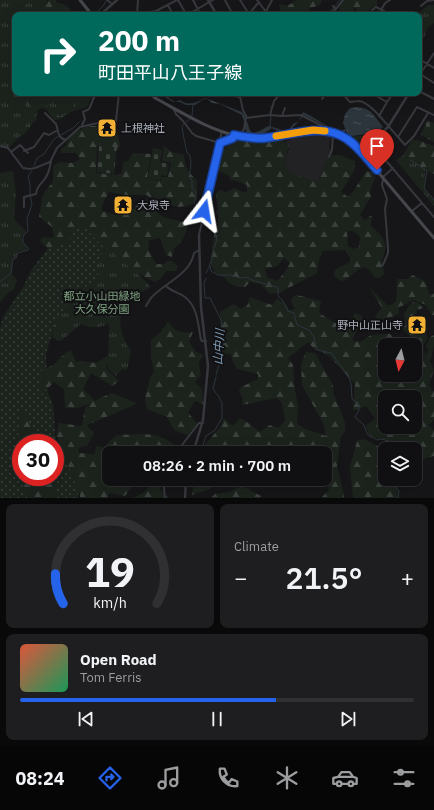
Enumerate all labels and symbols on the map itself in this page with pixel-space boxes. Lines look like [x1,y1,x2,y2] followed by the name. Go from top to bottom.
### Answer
[96,117,118,139] temple icon: 上根神社
[121,121,165,135] place label: 上根神社
[360,129,394,170] pin
[183,190,225,232] position arrow
[112,194,134,216] temple icon: 大泉寺
[137,198,170,212] place label: 大泉寺
[64,289,141,316] park label: 都立小山田緑地 大久保分園
[406,314,428,336] temple icon: 野中山正山寺
[337,318,403,332] place label: 野中山正山寺
[210,326,227,365] water label: 山中川
[378,338,422,382] north arrow
[12,434,64,486] speed limit sign: 30

